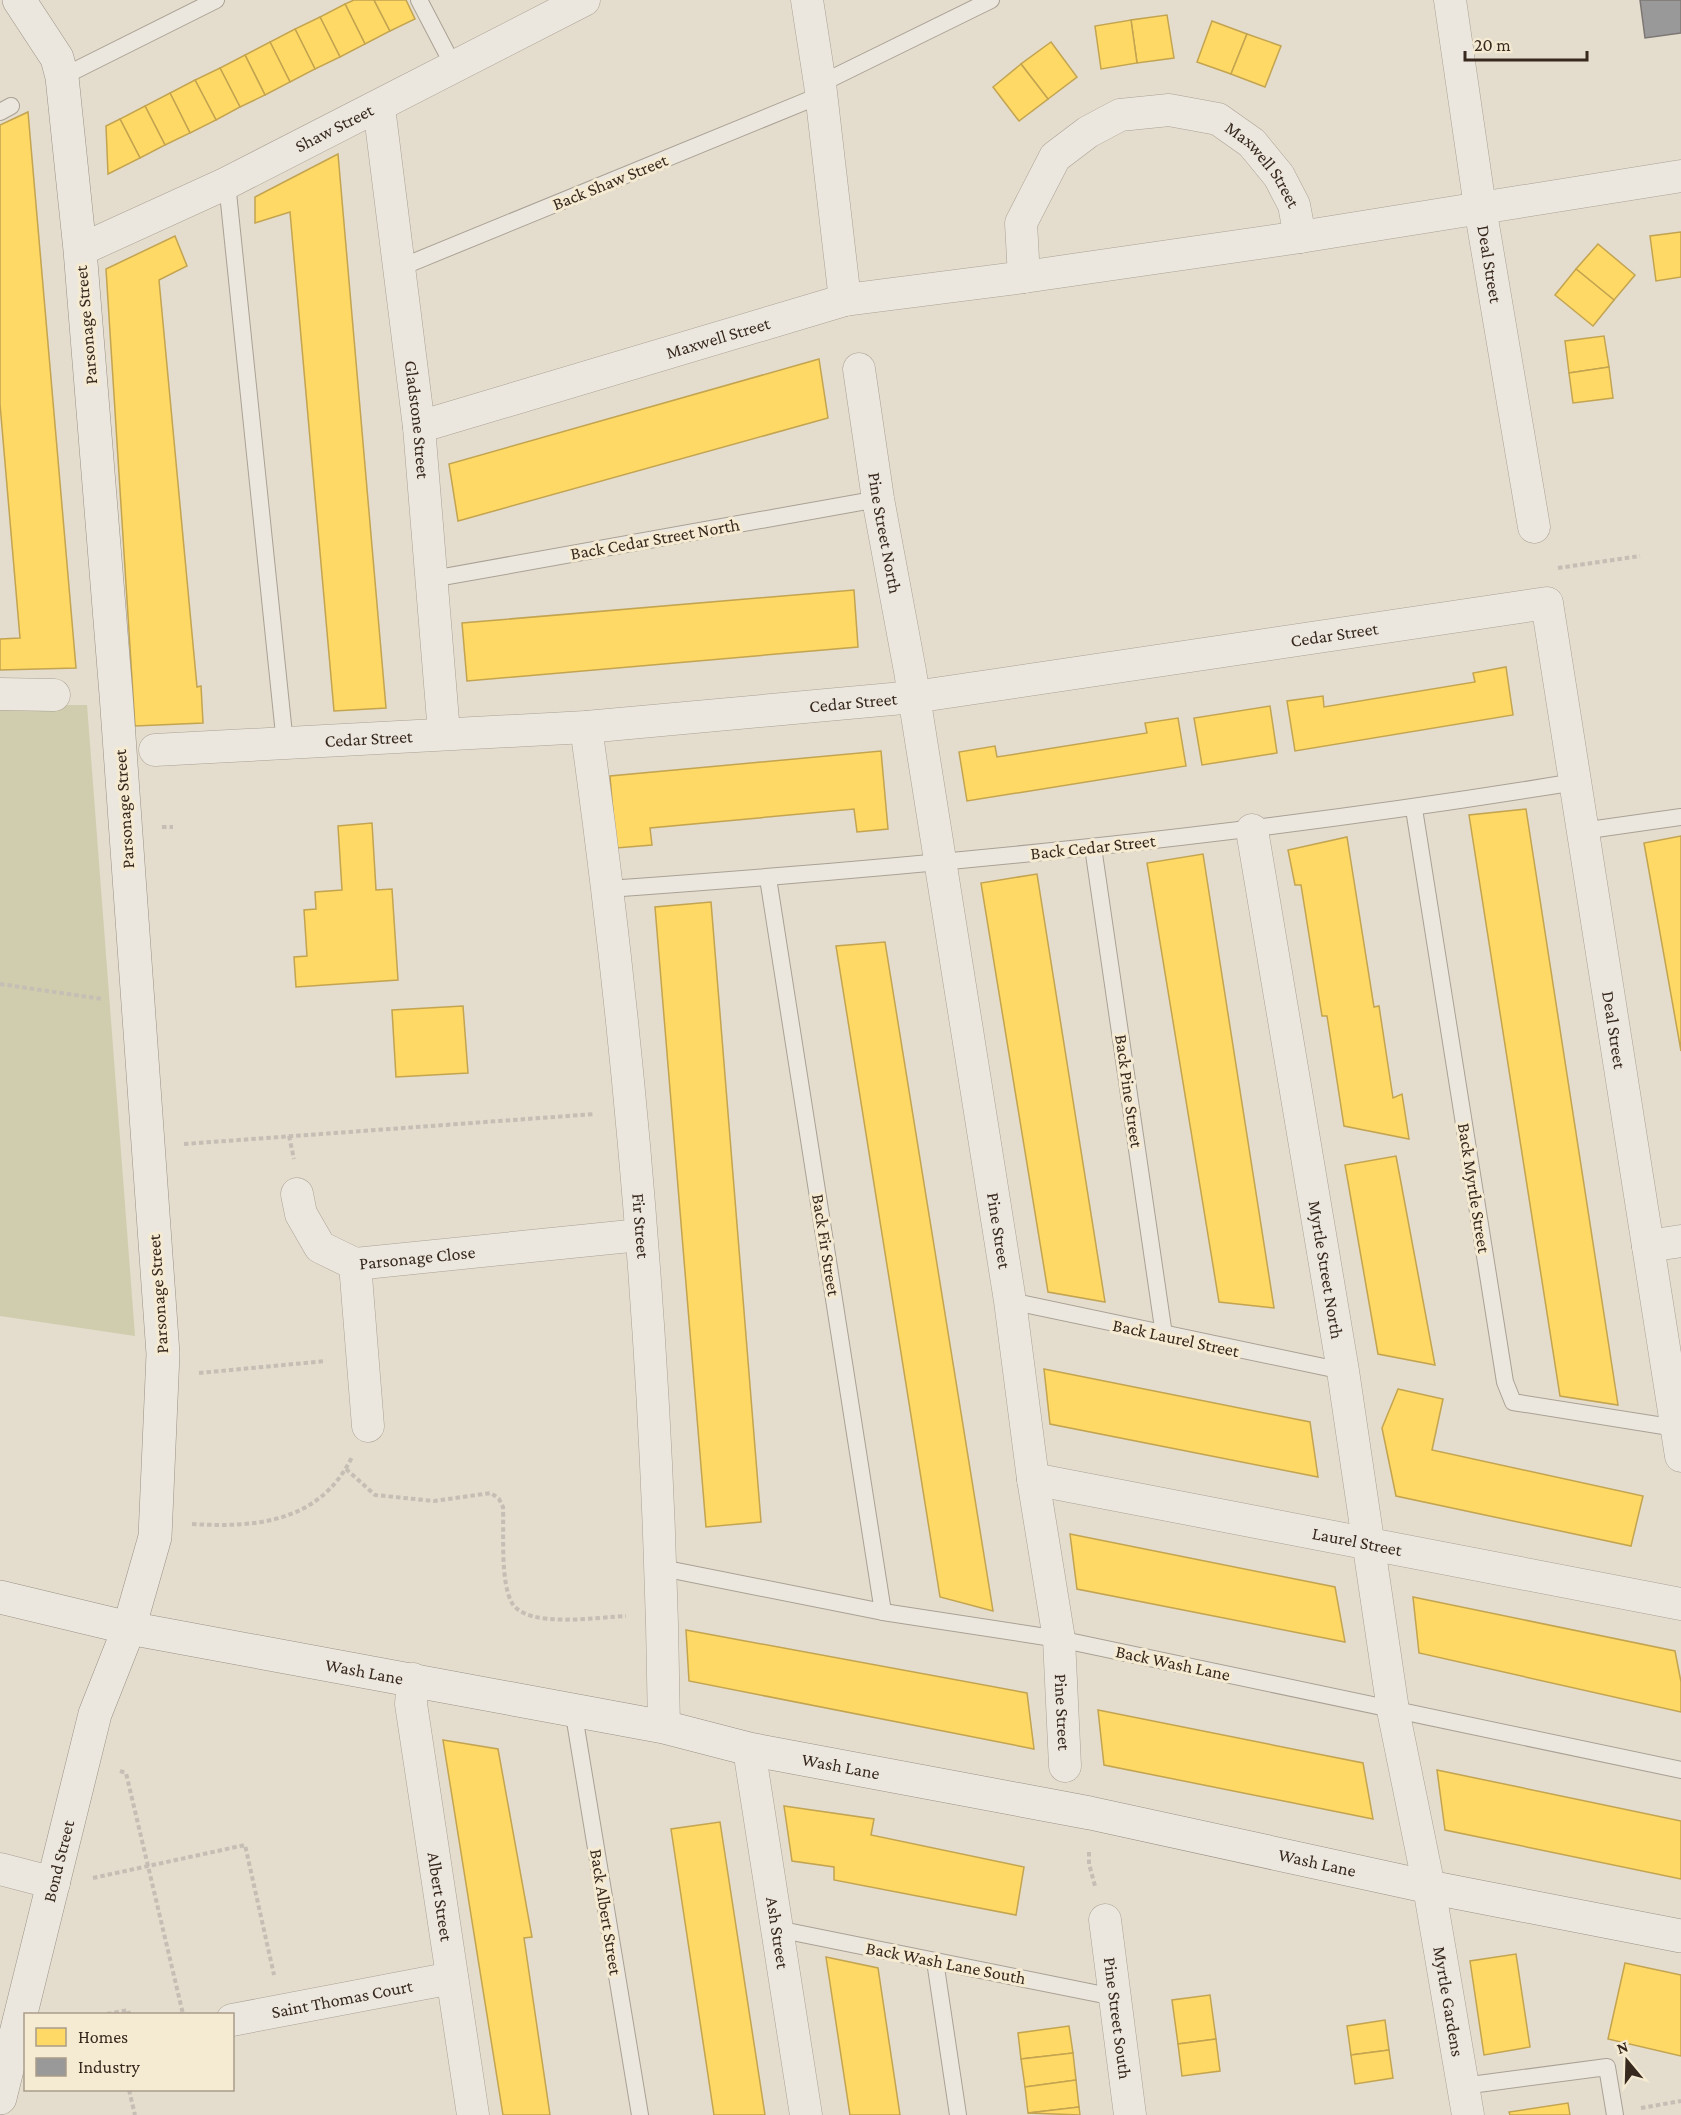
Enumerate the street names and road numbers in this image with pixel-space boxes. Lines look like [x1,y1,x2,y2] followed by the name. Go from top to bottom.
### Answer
[292,99,378,156] street label: Shaw Street
[1221,117,1304,212] street label: Maxwell Street
[549,149,672,214] street label: Back Shaw Street
[1473,224,1506,305] street label: Deal Street
[71,264,101,385] street label: Parsonage Street
[664,313,773,363] street label: Maxwell Street
[401,359,433,481] street label: Gladstone Street
[864,471,905,596] street label: Pine Street North
[569,514,742,564] street label: Back Cedar Street North
[1289,618,1381,651] street label: Cedar Street
[808,688,899,717] street label: Cedar Street
[324,726,414,751] street label: Cedar Street
[110,748,138,869] street label: Parsonage Street
[1029,830,1158,864] street label: Back Cedar Street
[1598,989,1630,1071] street label: Deal Street
[1111,1033,1147,1150] street label: Back Pine Street
[1454,1122,1494,1255] street label: Back Myrtle Street
[983,1191,1015,1271] street label: Pine Street
[628,1192,653,1260] street label: Fir Street
[808,1193,844,1298] street label: Back Fir Street
[1305,1199,1348,1341] street label: Myrtle Street North
[144,1233,172,1354] street label: Parsonage Street
[358,1242,476,1274] street label: Parsonage Close
[1111,1315,1242,1361] street label: Back Laurel Street
[1310,1523,1405,1560] street label: Laurel Street
[1114,1641,1232,1685] street label: Back Wash Lane
[324,1655,405,1689] street label: Wash Lane
[1051,1673,1074,1752] street label: Pine Street
[800,1749,882,1783] street label: Wash Lane
[39,1817,79,1904] street label: Bond Street
[1276,1844,1358,1881] street label: Wash Lane
[586,1847,626,1978] street label: Back Albert Street
[423,1851,457,1944] street label: Albert Street
[762,1895,793,1971] street label: Ash Street
[864,1938,1028,1988] street label: Back Wash Lane South
[1429,1945,1468,2058] street label: Myrtle Gardens
[1100,1956,1135,2081] street label: Pine Street South
[270,1976,415,2022] street label: Saint Thomas Court

